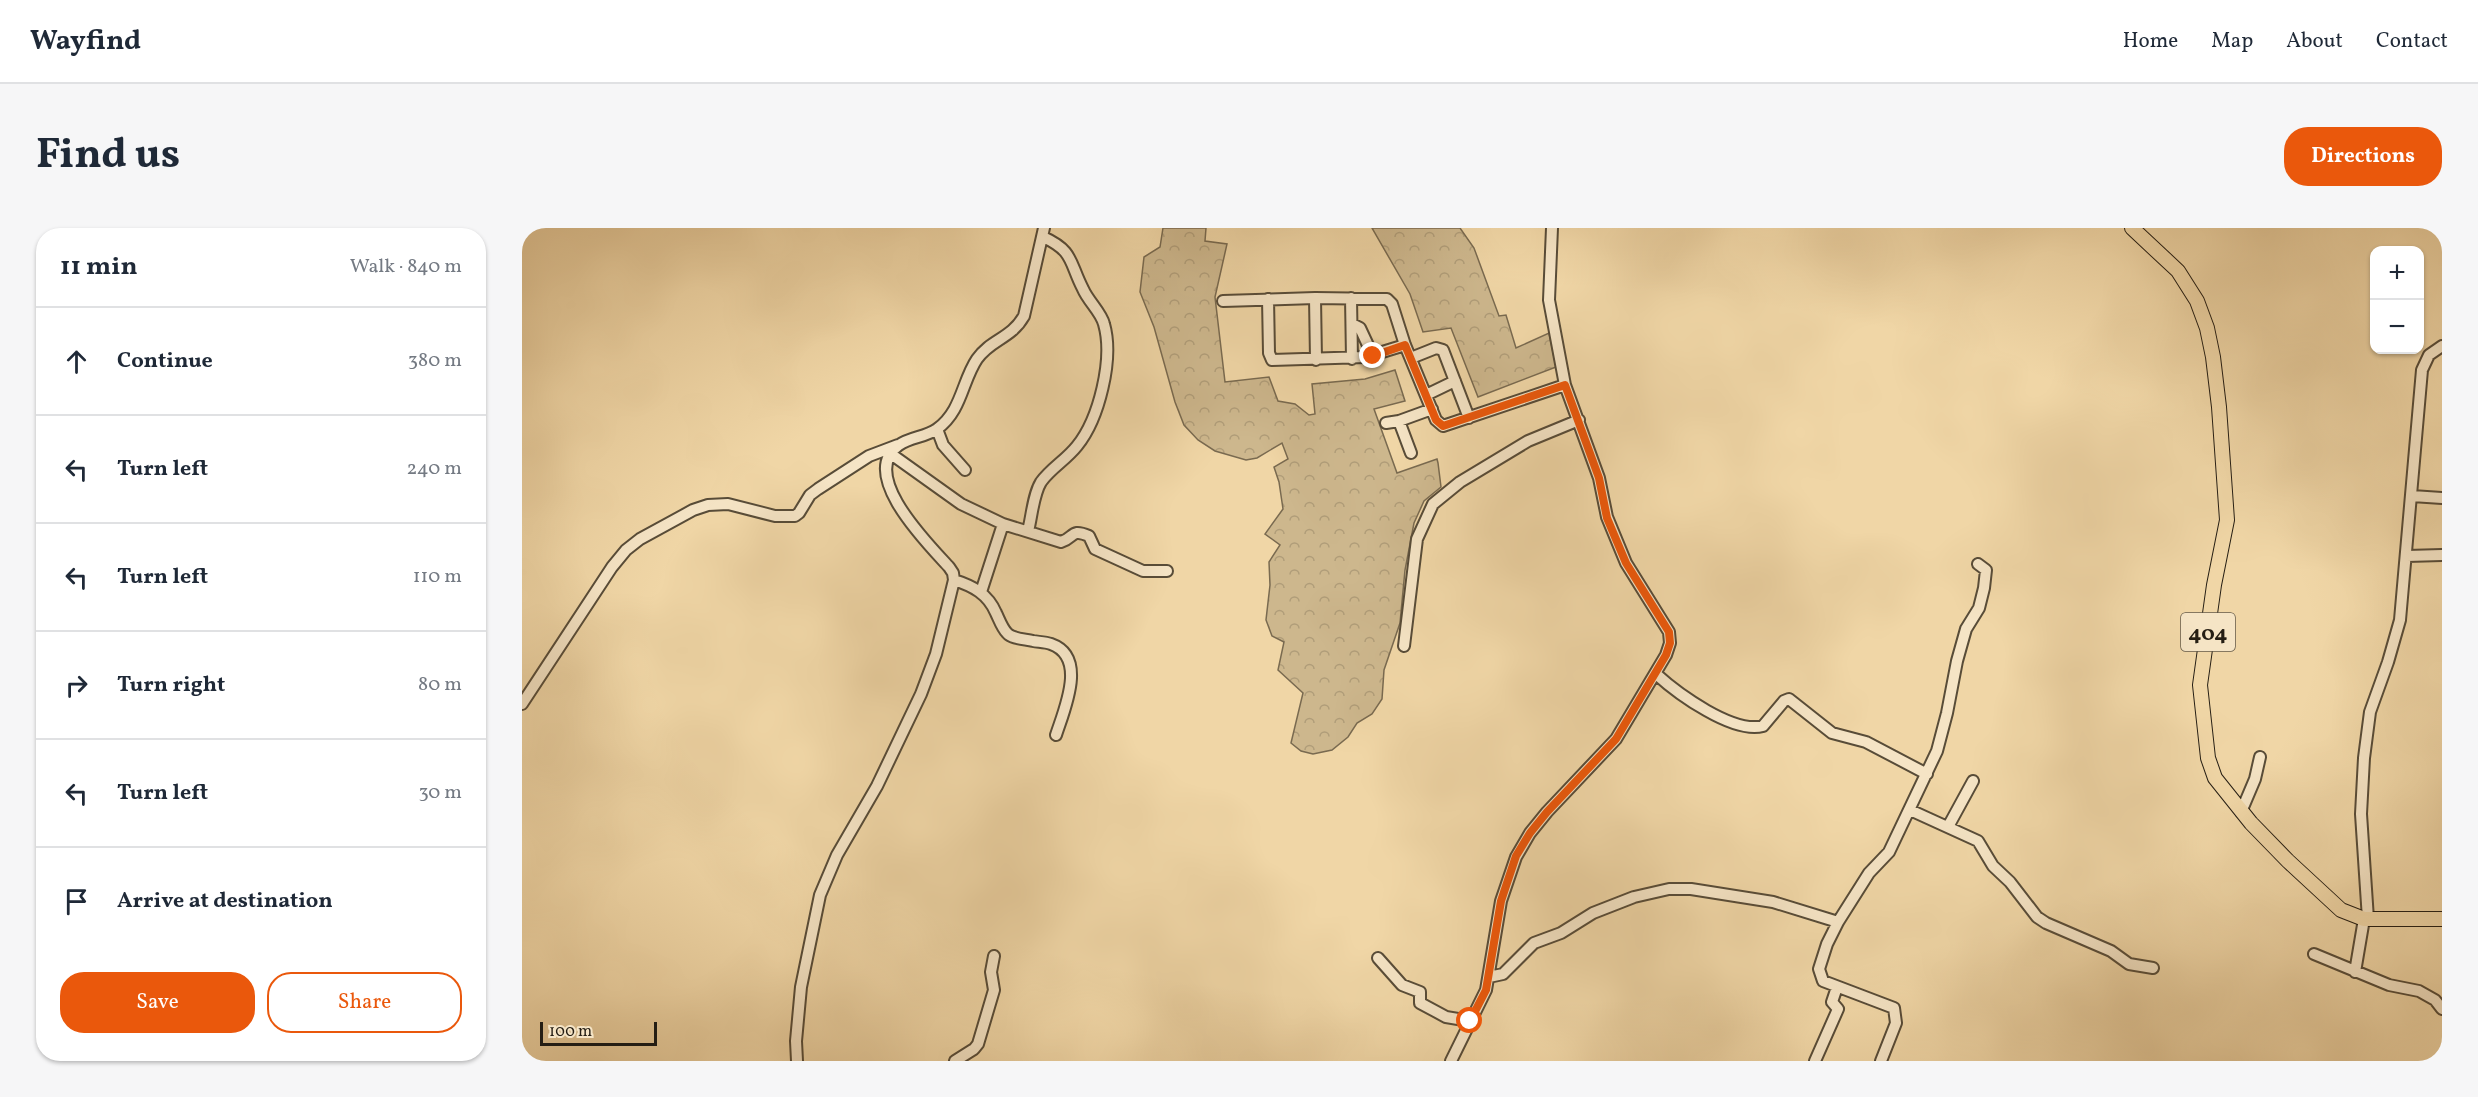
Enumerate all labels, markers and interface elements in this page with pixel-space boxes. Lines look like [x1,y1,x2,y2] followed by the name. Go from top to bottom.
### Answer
[30,22,141,61] text: Wayfind
[2123,27,2178,56] text: Home
[2211,27,2253,56] text: Map
[2286,27,2343,56] text: About
[2376,27,2448,56] text: Contact
[36,127,180,186] text: Find us
[2284,127,2442,186] button: Directions
[2370,246,2424,354] map controls
[2370,246,2424,300] button: +
[60,249,138,285] text: 11 min
[350,253,462,281] text: Walk · 840 m
[2370,300,2424,354] button: −
[1359,342,1385,368] route end
[60,345,93,378] icon: ahead
[117,346,213,377] text: Continue
[408,347,462,375] text: 380 m
[60,453,93,486] icon: left
[117,454,208,485] text: Turn left
[407,455,462,483] text: 240 m
[60,561,93,594] icon: left
[117,562,208,593] text: Turn left
[413,563,462,591] text: 110 m
[2181,613,2235,651] road number: 404
[60,669,93,702] icon: right
[117,670,225,701] text: Turn right
[418,671,462,699] text: 80 m
[60,777,93,810] icon: left
[117,778,208,809] text: Turn left
[418,779,462,807] text: 30 m
[60,885,93,918] icon: arrive
[117,886,333,917] text: Arrive at destination
[60,972,255,1033] button: Save
[267,972,462,1033] button: Share
[1456,1007,1482,1033] route start
[540,1019,657,1046] scale bar
[549,1021,592,1043] text: 100 m

